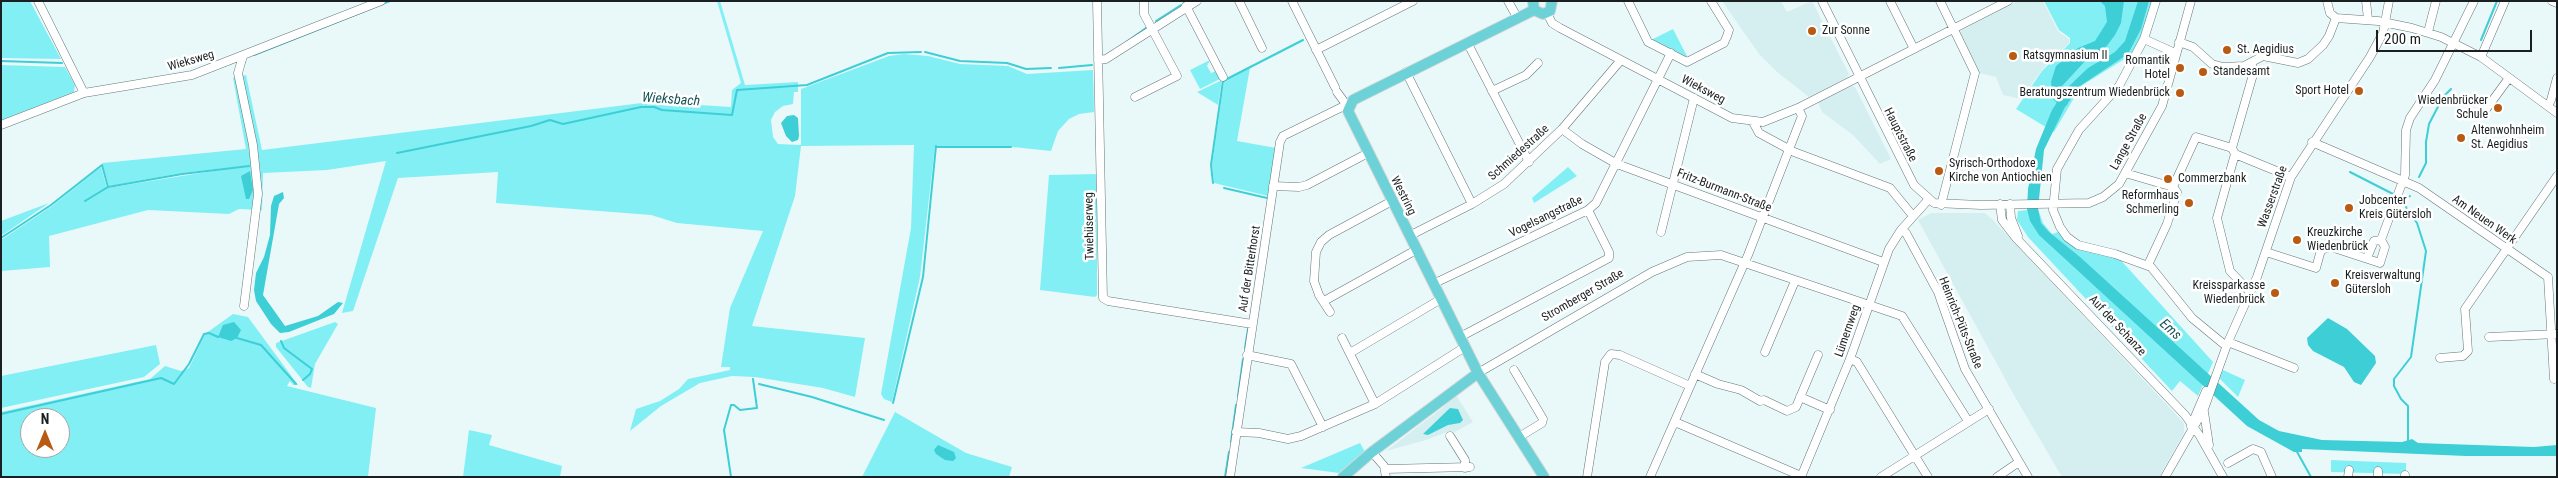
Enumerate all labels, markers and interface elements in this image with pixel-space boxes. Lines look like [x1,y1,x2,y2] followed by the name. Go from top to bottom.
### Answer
[2378,20,2534,52] scale bar
[1822,24,1870,38] place label: Zur Sonne
[1806,25,1818,37] marker: Zur Sonne
[2384,30,2421,48] text: 200 m
[2237,43,2294,57] place label: St. Aegidius
[2221,44,2233,56] marker: St. Aegidius
[166,47,216,75] street label: Wieksweg
[2023,49,2107,63] place label: Ratsgymnasium II
[2007,50,2019,62] marker: Ratsgymnasium II
[2125,54,2170,82] place label: Romantik Hotel
[2174,62,2186,74] marker: Romantik Hotel
[2213,65,2270,79] place label: Standesamt
[2197,66,2209,78] marker: Standesamt
[1679,72,1727,108] street label: Wieksweg
[2295,84,2349,98] place label: Sport Hotel
[2353,85,2365,97] marker: Sport Hotel
[2019,86,2170,100] place label: Beratungszentrum Wiedenbrück
[2174,87,2186,99] marker: Beratungszentrum Wiedenbrück
[641,90,701,110] water label: Wieksbach
[2418,94,2488,122] place label: Wiedenbrücker Schule
[2492,102,2504,114] marker: Wiedenbrücker Schule
[1880,106,1920,164] street label: Hauptstraße
[2108,111,2150,173] street label: Lange Straße
[1486,122,1552,184] street label: Schmiedestraße
[2471,124,2544,152] place label: Altenwohnheim St. Aegidius
[2455,132,2467,144] marker: Altenwohnheim St. Aegidius
[1949,157,2052,185] place label: Syrisch-Orthodoxe Kirche von Antiochien
[2255,164,2291,230] street label: Wasserstraße
[1933,165,1945,177] marker: Syrisch-Orthodoxe Kirche von Antiochien
[1675,166,1773,216] street label: Fritz-Burmann-Straße
[2178,172,2246,186] place label: Commerzbank
[2162,173,2174,185] marker: Commerzbank
[1387,174,1419,218] street label: Westring
[2122,189,2179,217] place label: Reformhaus Schmerling
[1082,192,1098,260] street label: Twiehüserweg
[2449,192,2519,248] street label: Am Neuen Werk
[1507,193,1585,241] street label: Vogelsangstraße
[2359,194,2431,222] place label: Jobcenter Kreis Gütersloh
[2183,197,2195,209] marker: Reformhaus Schmerling
[2343,202,2355,214] marker: Jobcenter Kreis Gütersloh
[1236,225,1264,313] street label: Auf der Bitterhorst
[2307,226,2368,254] place label: Kreuzkirche Wiedenbrück
[2291,234,2303,246] marker: Kreuzkirche Wiedenbrück
[1539,267,1627,325] street label: Stromberger Straße
[2345,269,2421,297] place label: Kreisverwaltung Gütersloh
[1935,275,1985,371] street label: Heinrich-Püts-Straße
[2329,277,2341,289] marker: Kreisverwaltung Gütersloh
[2193,279,2265,307] place label: Kreissparkasse Wiedenbrück
[2269,287,2281,299] marker: Kreissparkasse Wiedenbrück
[2085,293,2149,359] street label: Auf der Schanze
[1832,303,1864,359] street label: Lümernweg
[2156,316,2184,344] water label: Ems
[20,408,70,458] north arrow
[41,411,49,427] text: N

